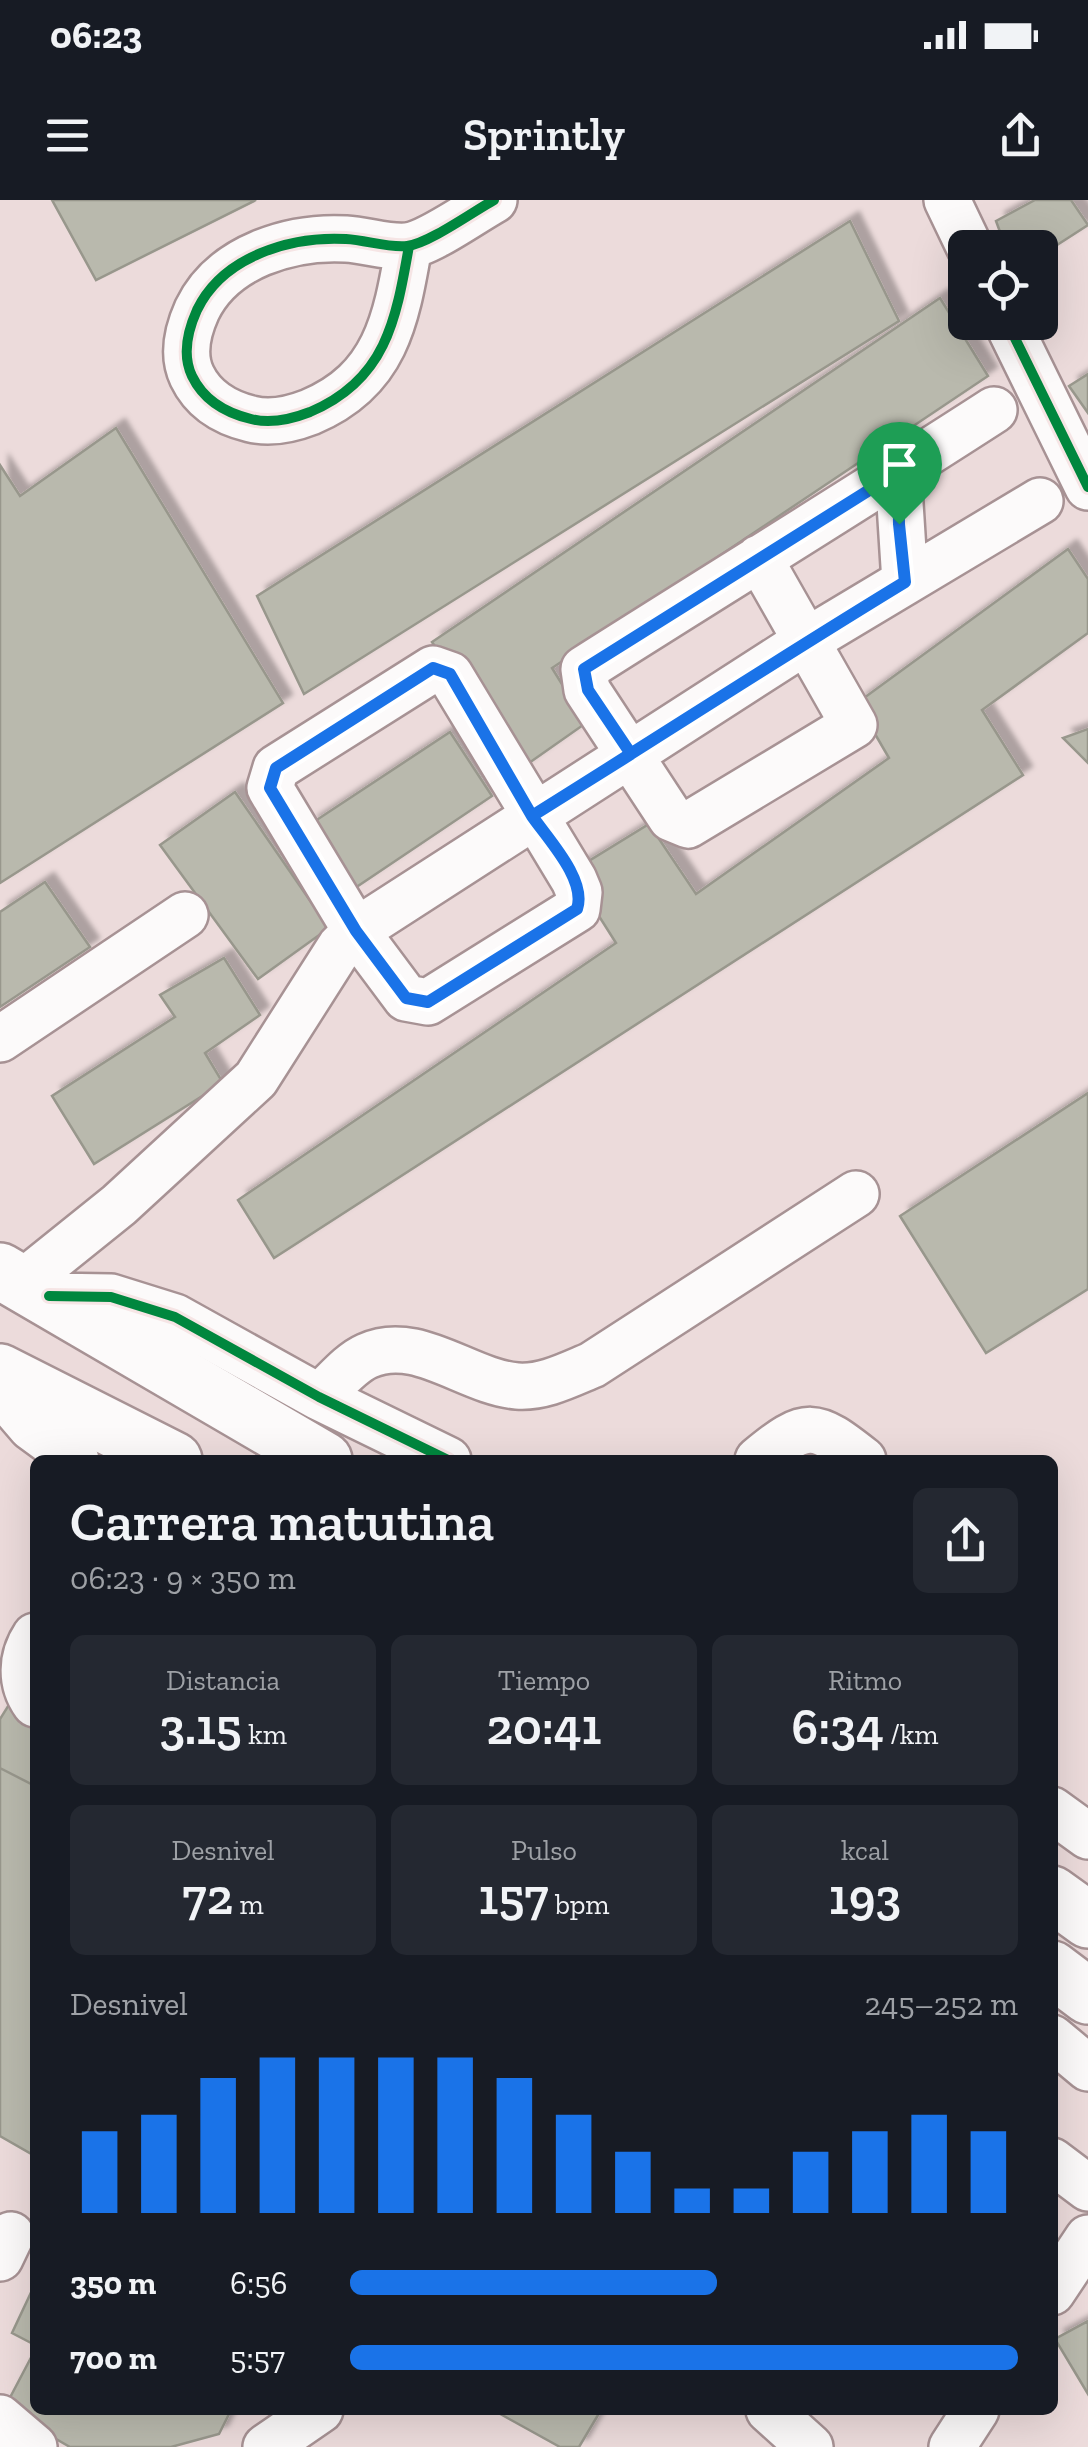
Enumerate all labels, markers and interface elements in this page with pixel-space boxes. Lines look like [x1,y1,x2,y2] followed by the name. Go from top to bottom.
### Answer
[50,12,142,58] text: 06:23
[40,108,95,163] icon: menu
[463,108,625,162] text: Sprintly
[993,108,1048,163] icon: share
[948,230,1058,340] map controls
[948,230,1058,340] button: locate
[857,422,942,525] pin
[872,437,927,492] icon: arrive
[70,1488,494,1554] text: Carrera matutina
[913,1488,1018,1593] button: share
[70,1559,296,1597] text: 06:23 · 9 × 350 m
[166,1664,280,1697] text: Distancia
[498,1664,590,1697] text: Tiempo
[828,1664,902,1697] text: Ritmo
[159,1697,242,1757] text: 3.15
[487,1697,601,1757] text: 20:41
[792,1697,884,1757] text: 6:34
[242,1718,287,1751] text: km
[884,1718,938,1751] text: /km
[171,1834,275,1867] text: Desnivel
[511,1834,577,1867] text: Pulso
[841,1834,889,1867] text: kcal
[182,1867,233,1927] text: 72
[479,1867,549,1927] text: 157
[829,1867,901,1927] text: 193
[233,1888,264,1921] text: m
[549,1888,609,1921] text: bpm
[70,1985,188,2023] text: Desnivel
[865,1985,1018,2023] text: 245–252 m
[70,2264,156,2302] text: 350 m
[230,2264,288,2302] text: 6:56
[70,2339,157,2377] text: 700 m
[230,2339,285,2377] text: 5:57

